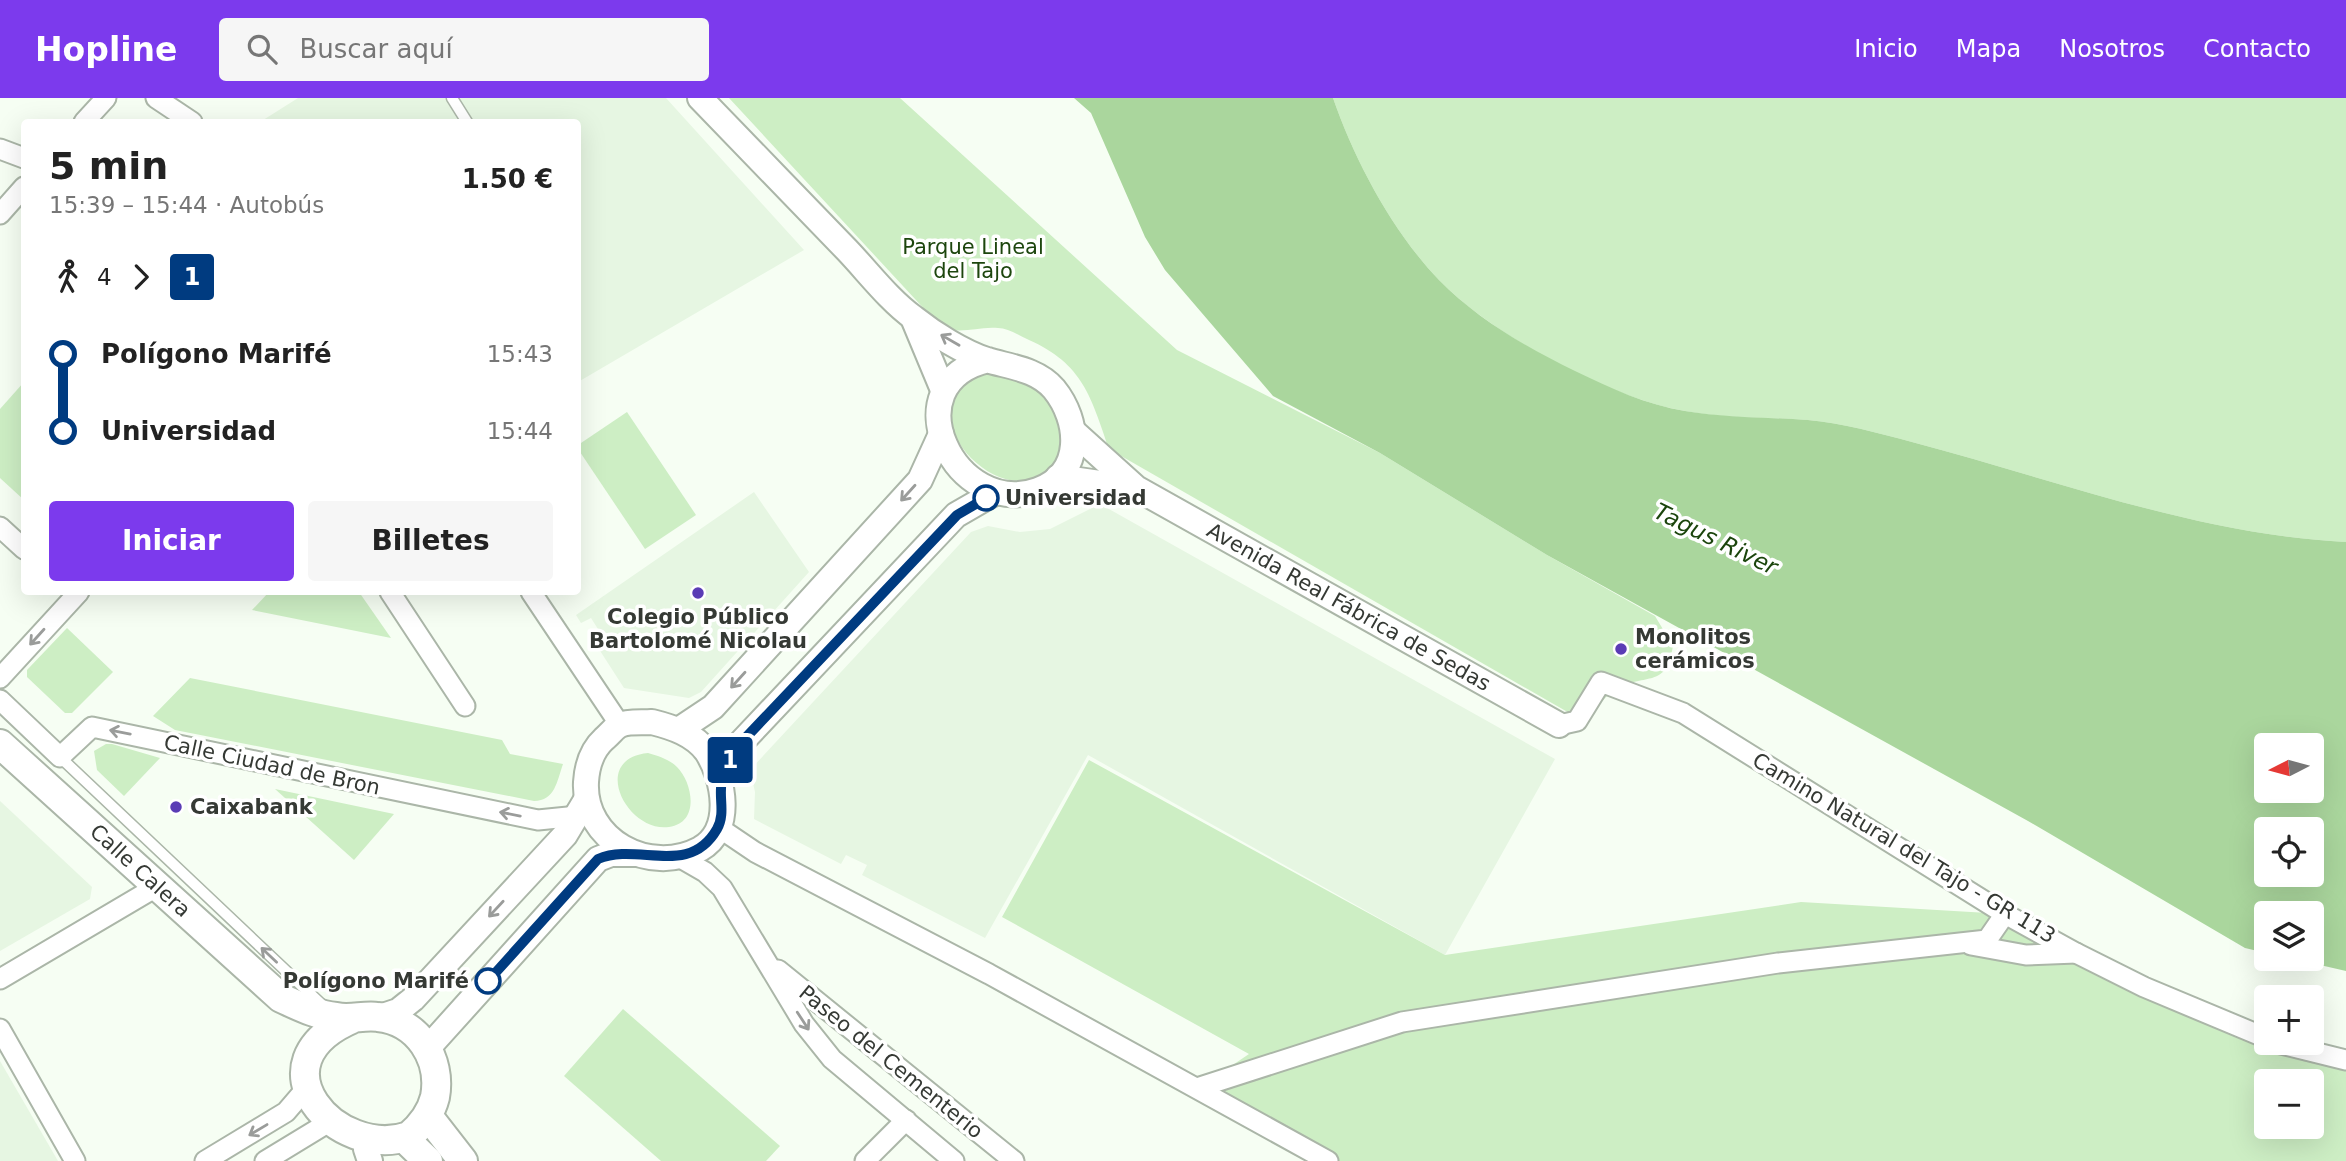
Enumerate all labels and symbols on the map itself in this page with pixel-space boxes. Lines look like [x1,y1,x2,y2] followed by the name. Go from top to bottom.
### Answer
[902,235,1044,283] park label: Parque Lineal del Tajo
[940,332,960,346] one-way arrow
[900,484,916,502] one-way arrow
[973,485,999,511] marker: Universidad
[1005,486,1146,510] place label: Universidad
[1650,498,1783,581] water label: Tagus River
[1203,518,1495,696] street label: Avenida Real Fábrica de Sedas
[690,585,706,601] marker: Colegio Público Bartolomé Nicolau
[589,605,807,653] place label: Colegio Público Bartolomé Nicolau
[1635,625,1755,673] place label: Monolitos cerámicos
[29,628,46,645] one-way arrow
[1613,641,1629,657] marker: Monolitos cerámicos
[730,671,747,688] one-way arrow
[109,725,132,739] one-way arrow
[162,730,382,800] street label: Calle Ciudad de Bron
[2254,733,2324,803] north arrow
[707,737,753,783] line badge: 1
[1748,748,2060,948] street label: Camino Natural del Tajo - GR 113
[190,795,314,819] place label: Caixabank
[168,799,184,815] marker: Caixabank
[499,807,522,820] one-way arrow
[85,819,195,922] street label: Calle Calera
[488,900,504,918] one-way arrow
[261,946,278,963] one-way arrow
[475,968,501,994] marker: Polígono Marifé
[283,969,469,993] place label: Polígono Marifé
[794,980,988,1144] street label: Paseo del Cementerio
[796,1010,810,1030] one-way arrow
[248,1123,268,1137] one-way arrow

